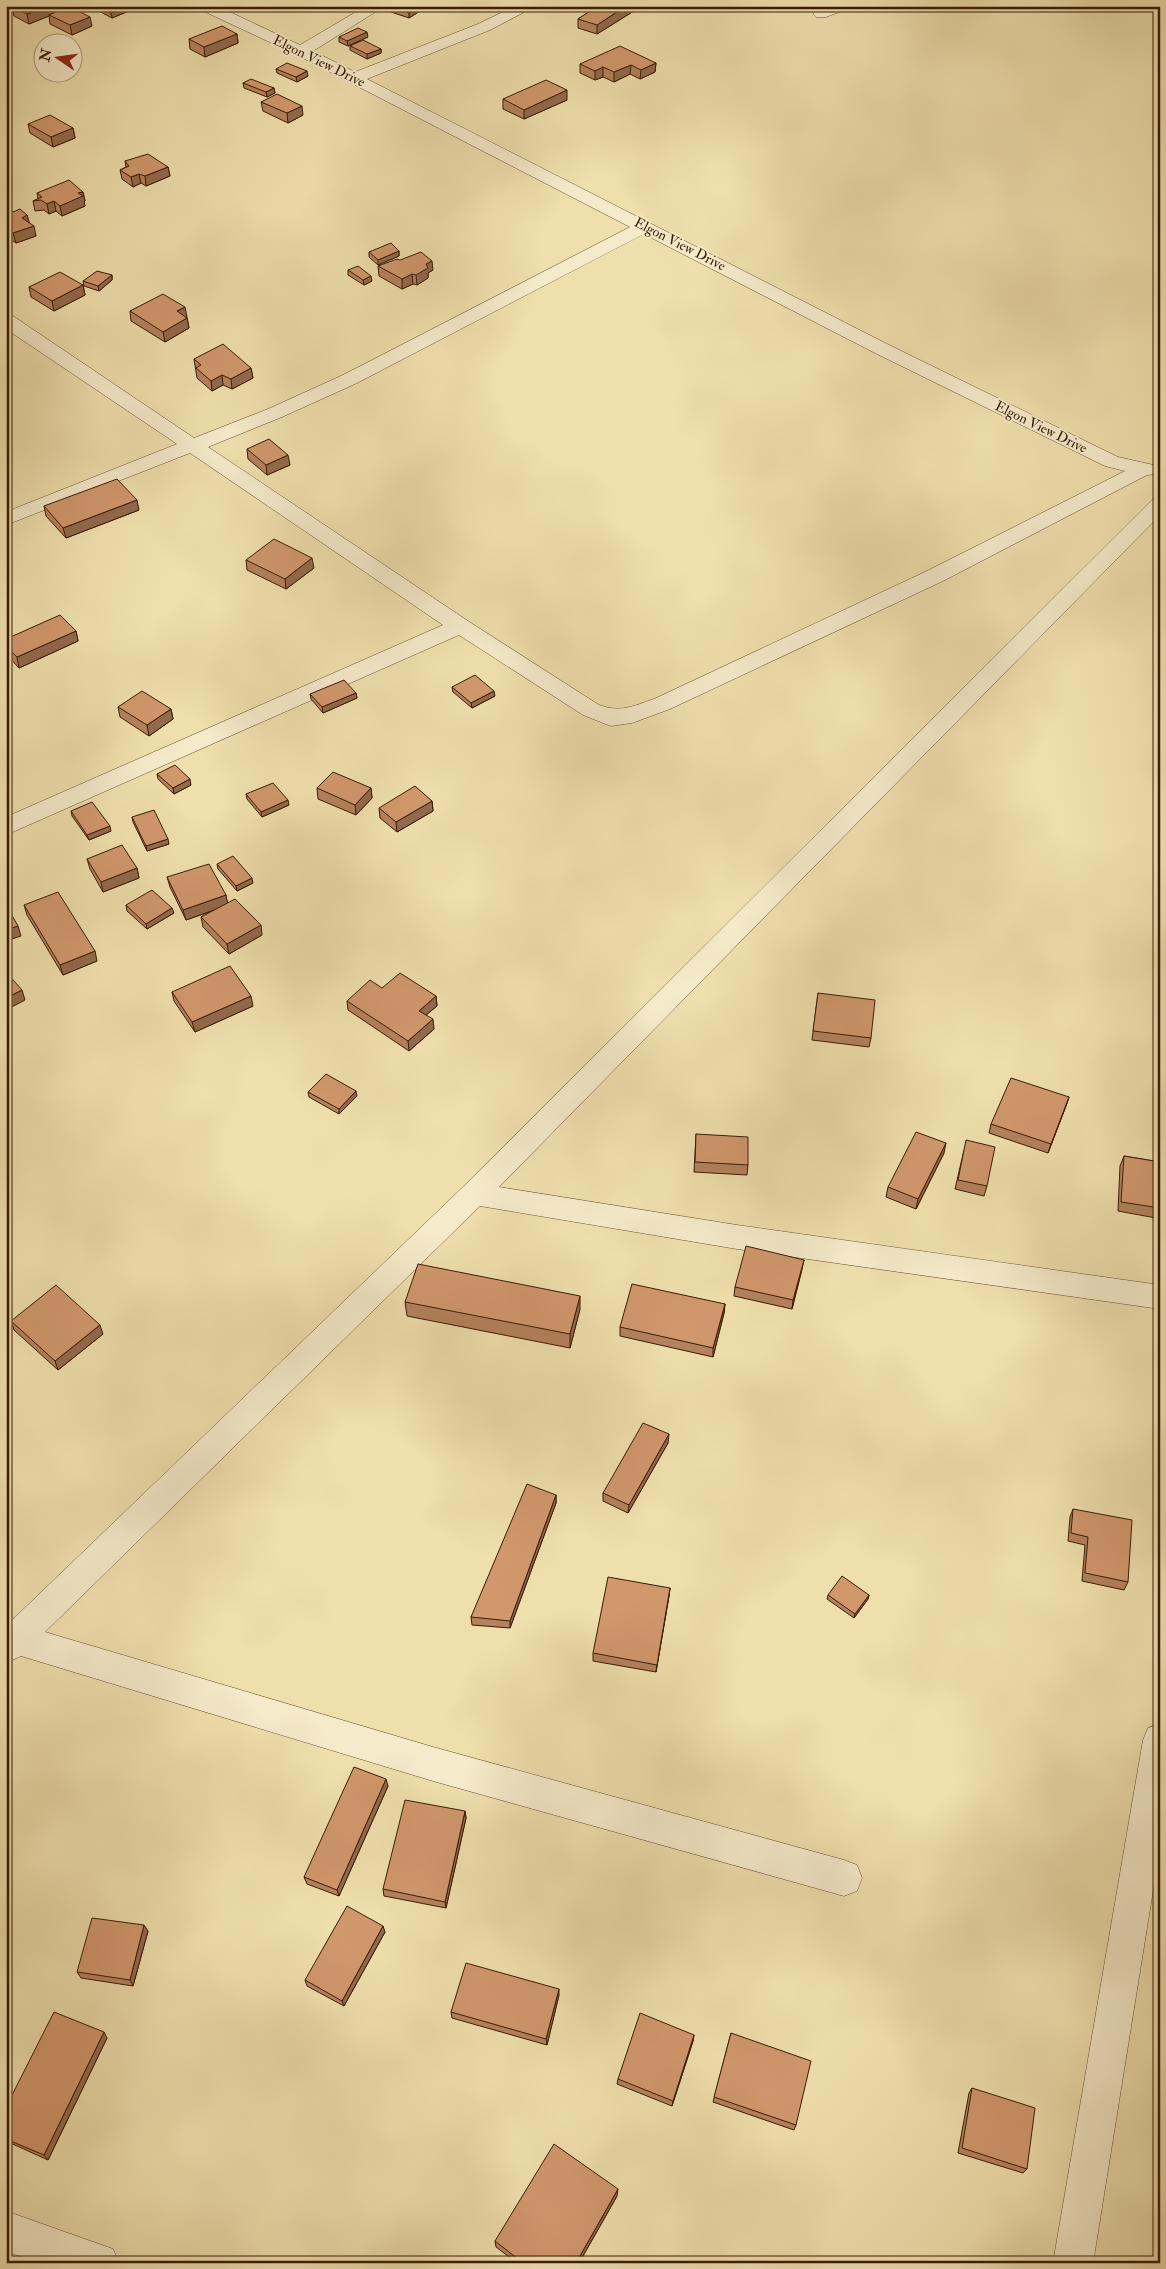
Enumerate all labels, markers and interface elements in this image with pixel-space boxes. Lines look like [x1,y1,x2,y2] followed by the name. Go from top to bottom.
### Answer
[270,31,368,91] street label: Elgon View Drive
[32,32,82,82] north arrow
[36,47,56,64] text: N
[631,214,729,274] street label: Elgon View Drive
[992,397,1090,457] street label: Elgon View Drive

